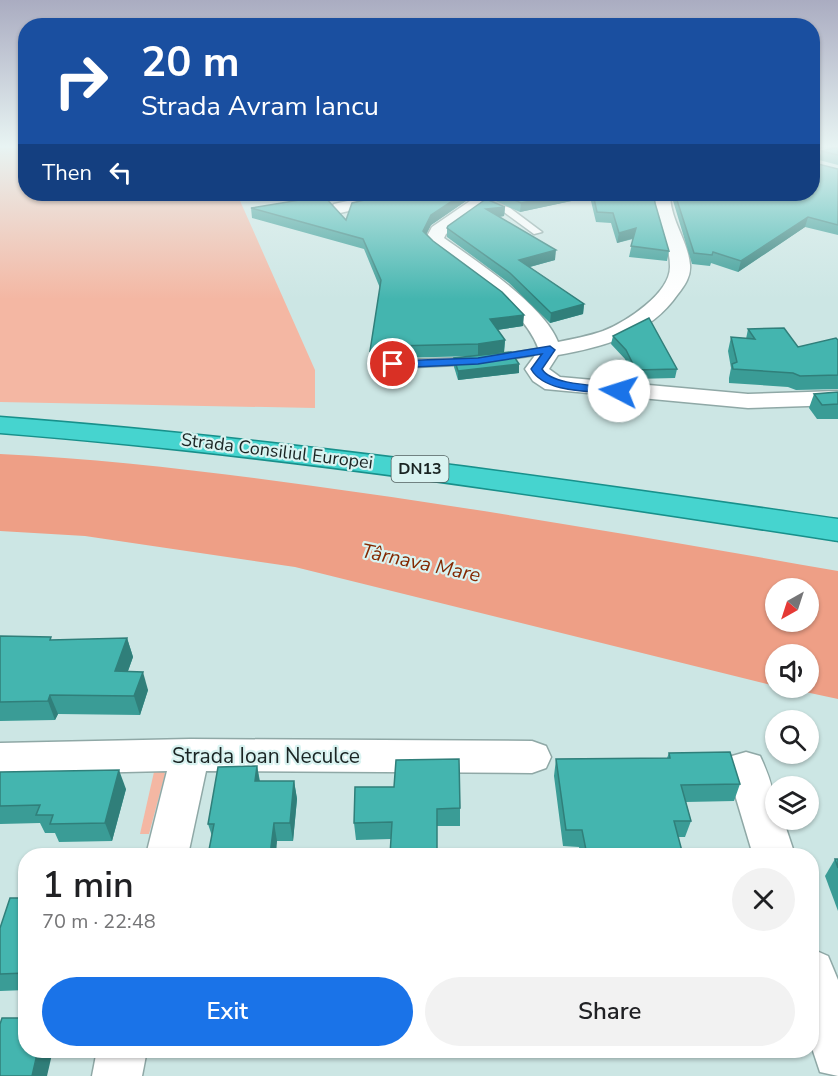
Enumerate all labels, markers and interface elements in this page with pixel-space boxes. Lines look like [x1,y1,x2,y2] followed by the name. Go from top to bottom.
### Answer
[141,34,240,91] text: 20 m
[42,42,120,120] icon: right
[141,88,379,125] text: Strada Avram Iancu
[104,156,137,189] icon: left
[42,158,92,188] text: Then
[367,338,418,389] pin
[376,347,409,380] icon: arrive
[587,359,651,423] position arrow
[180,427,374,475] street label: Strada Consiliul Europei
[392,456,448,482] road number: DN13
[359,537,484,589] water label: Târnava Mare
[765,578,819,632] north arrow
[765,578,819,830] map controls
[765,644,819,698] button: sound
[765,710,819,764] button: search
[172,742,360,770] street label: Strada Ioan Neculce
[765,776,819,830] button: layers
[42,861,134,910] text: 1 min
[732,868,795,931] button: close
[42,908,156,935] text: 70 m · 22:48
[42,977,413,1046] button: Exit
[425,977,795,1046] button: Share

